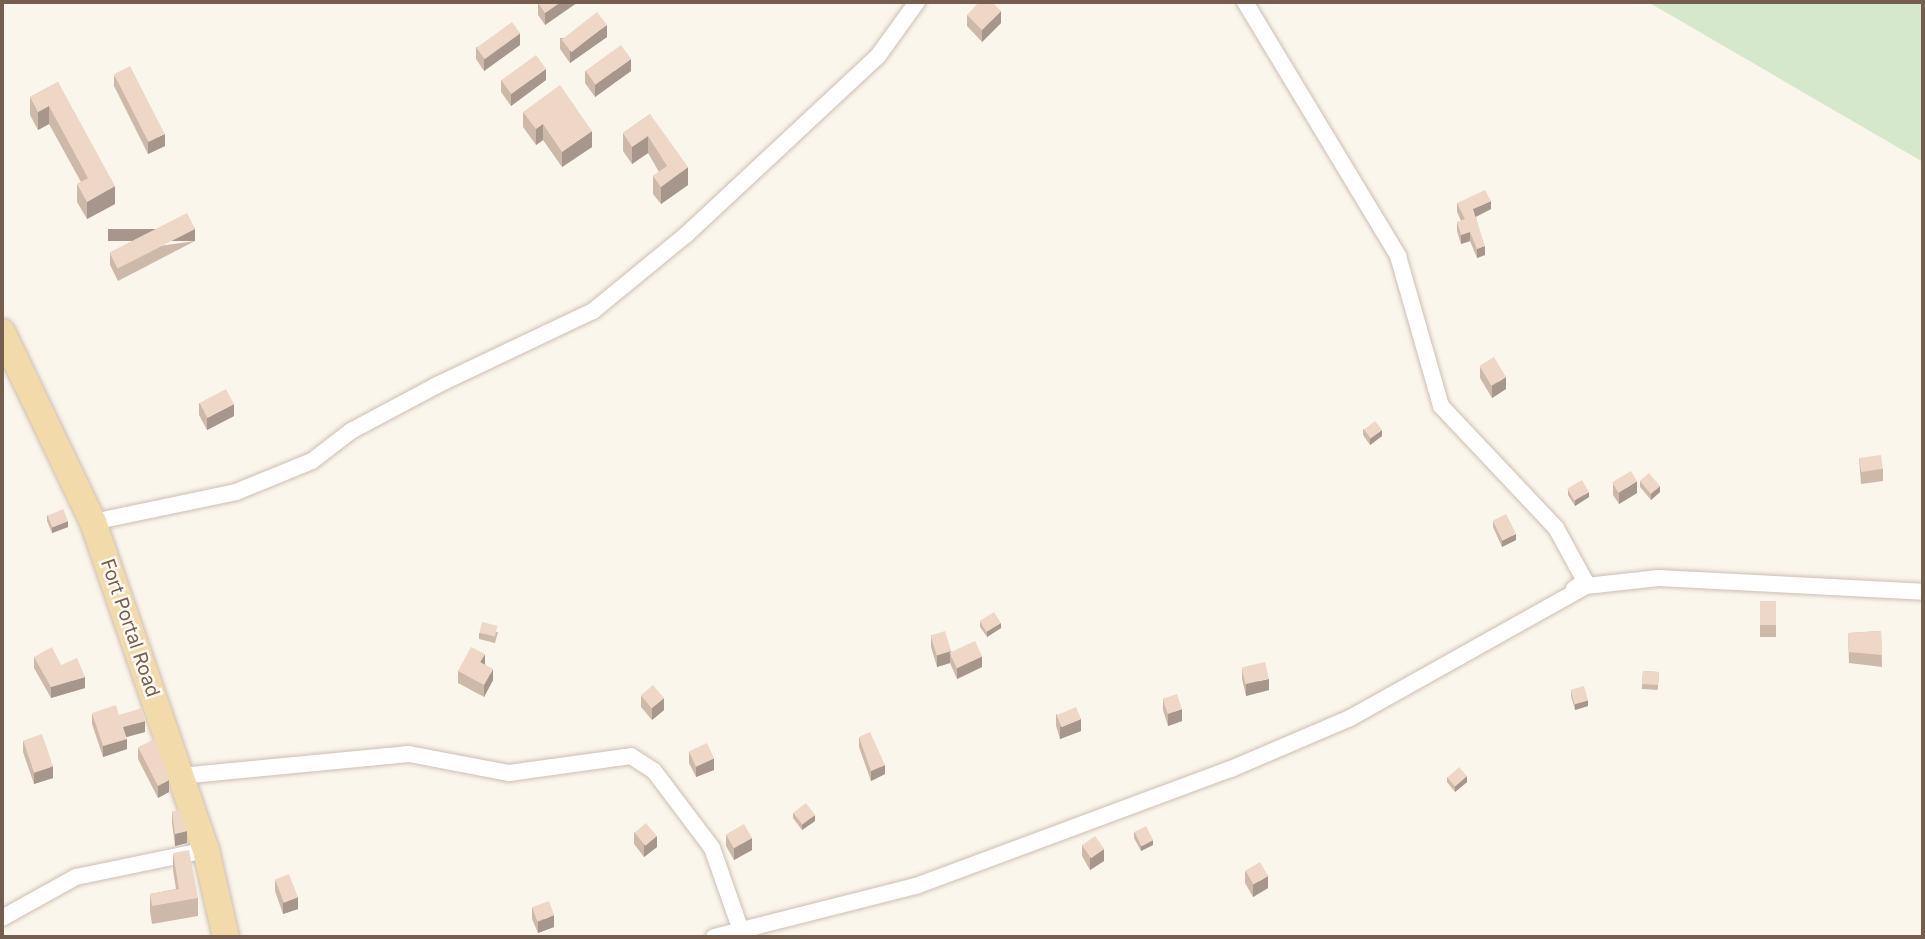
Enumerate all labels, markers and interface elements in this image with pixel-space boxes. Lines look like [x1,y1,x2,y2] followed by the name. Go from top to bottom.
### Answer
[96,556,164,700] street label: Fort Portal Road

